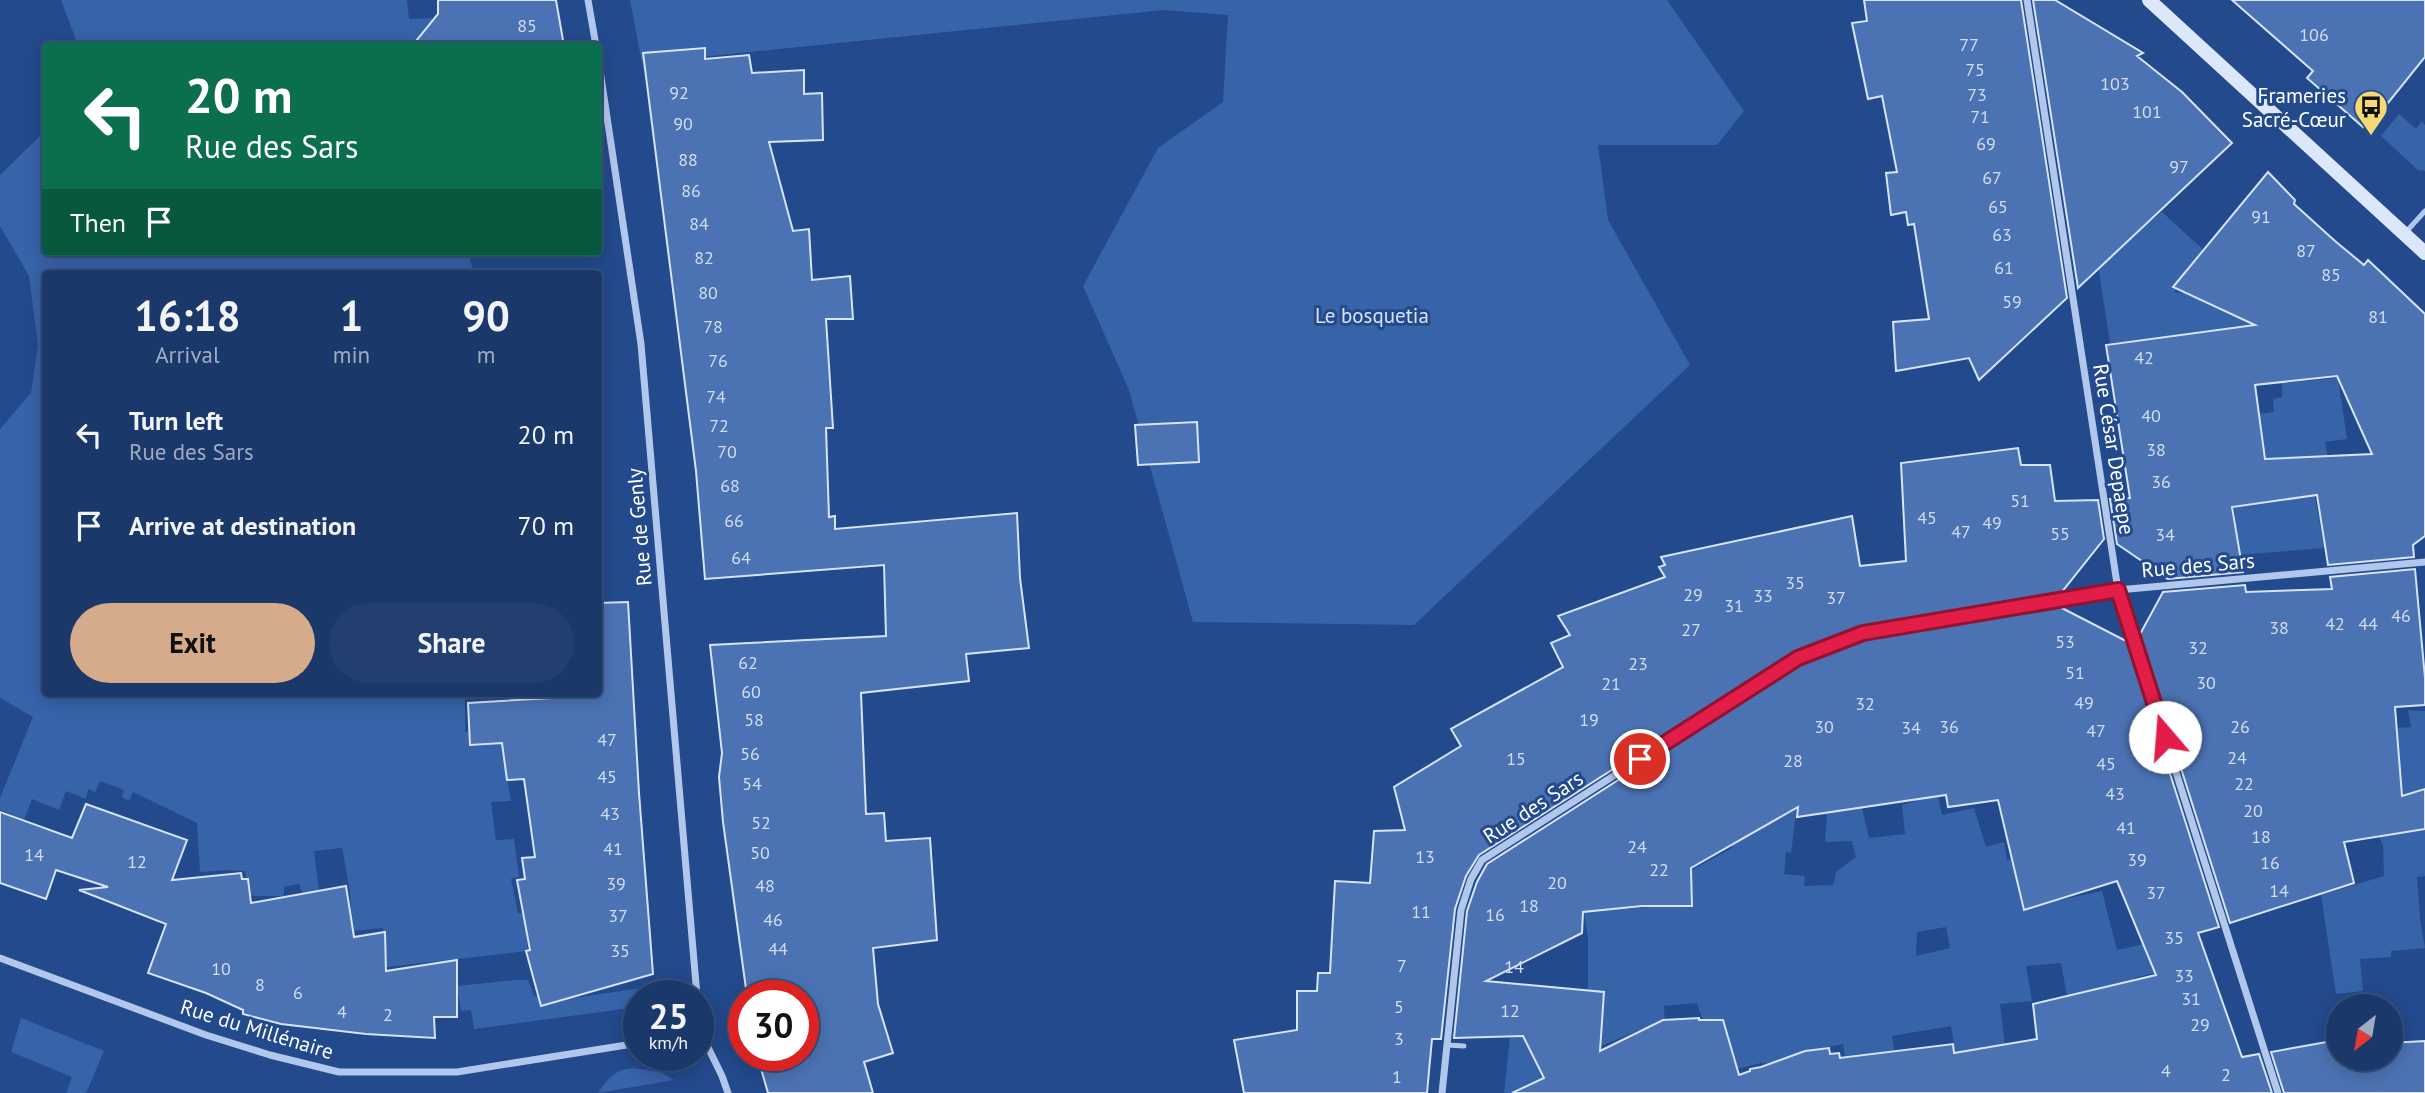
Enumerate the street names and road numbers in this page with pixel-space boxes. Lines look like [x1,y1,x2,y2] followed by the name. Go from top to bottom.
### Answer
[2087,362,2141,536] street label: Rue César Depaepe
[620,467,658,587] street label: Rue de Genly
[2140,547,2256,583] street label: Rue des Sars
[1478,765,1588,849] street label: Rue des Sars
[177,993,337,1065] street label: Rue du Millénaire

